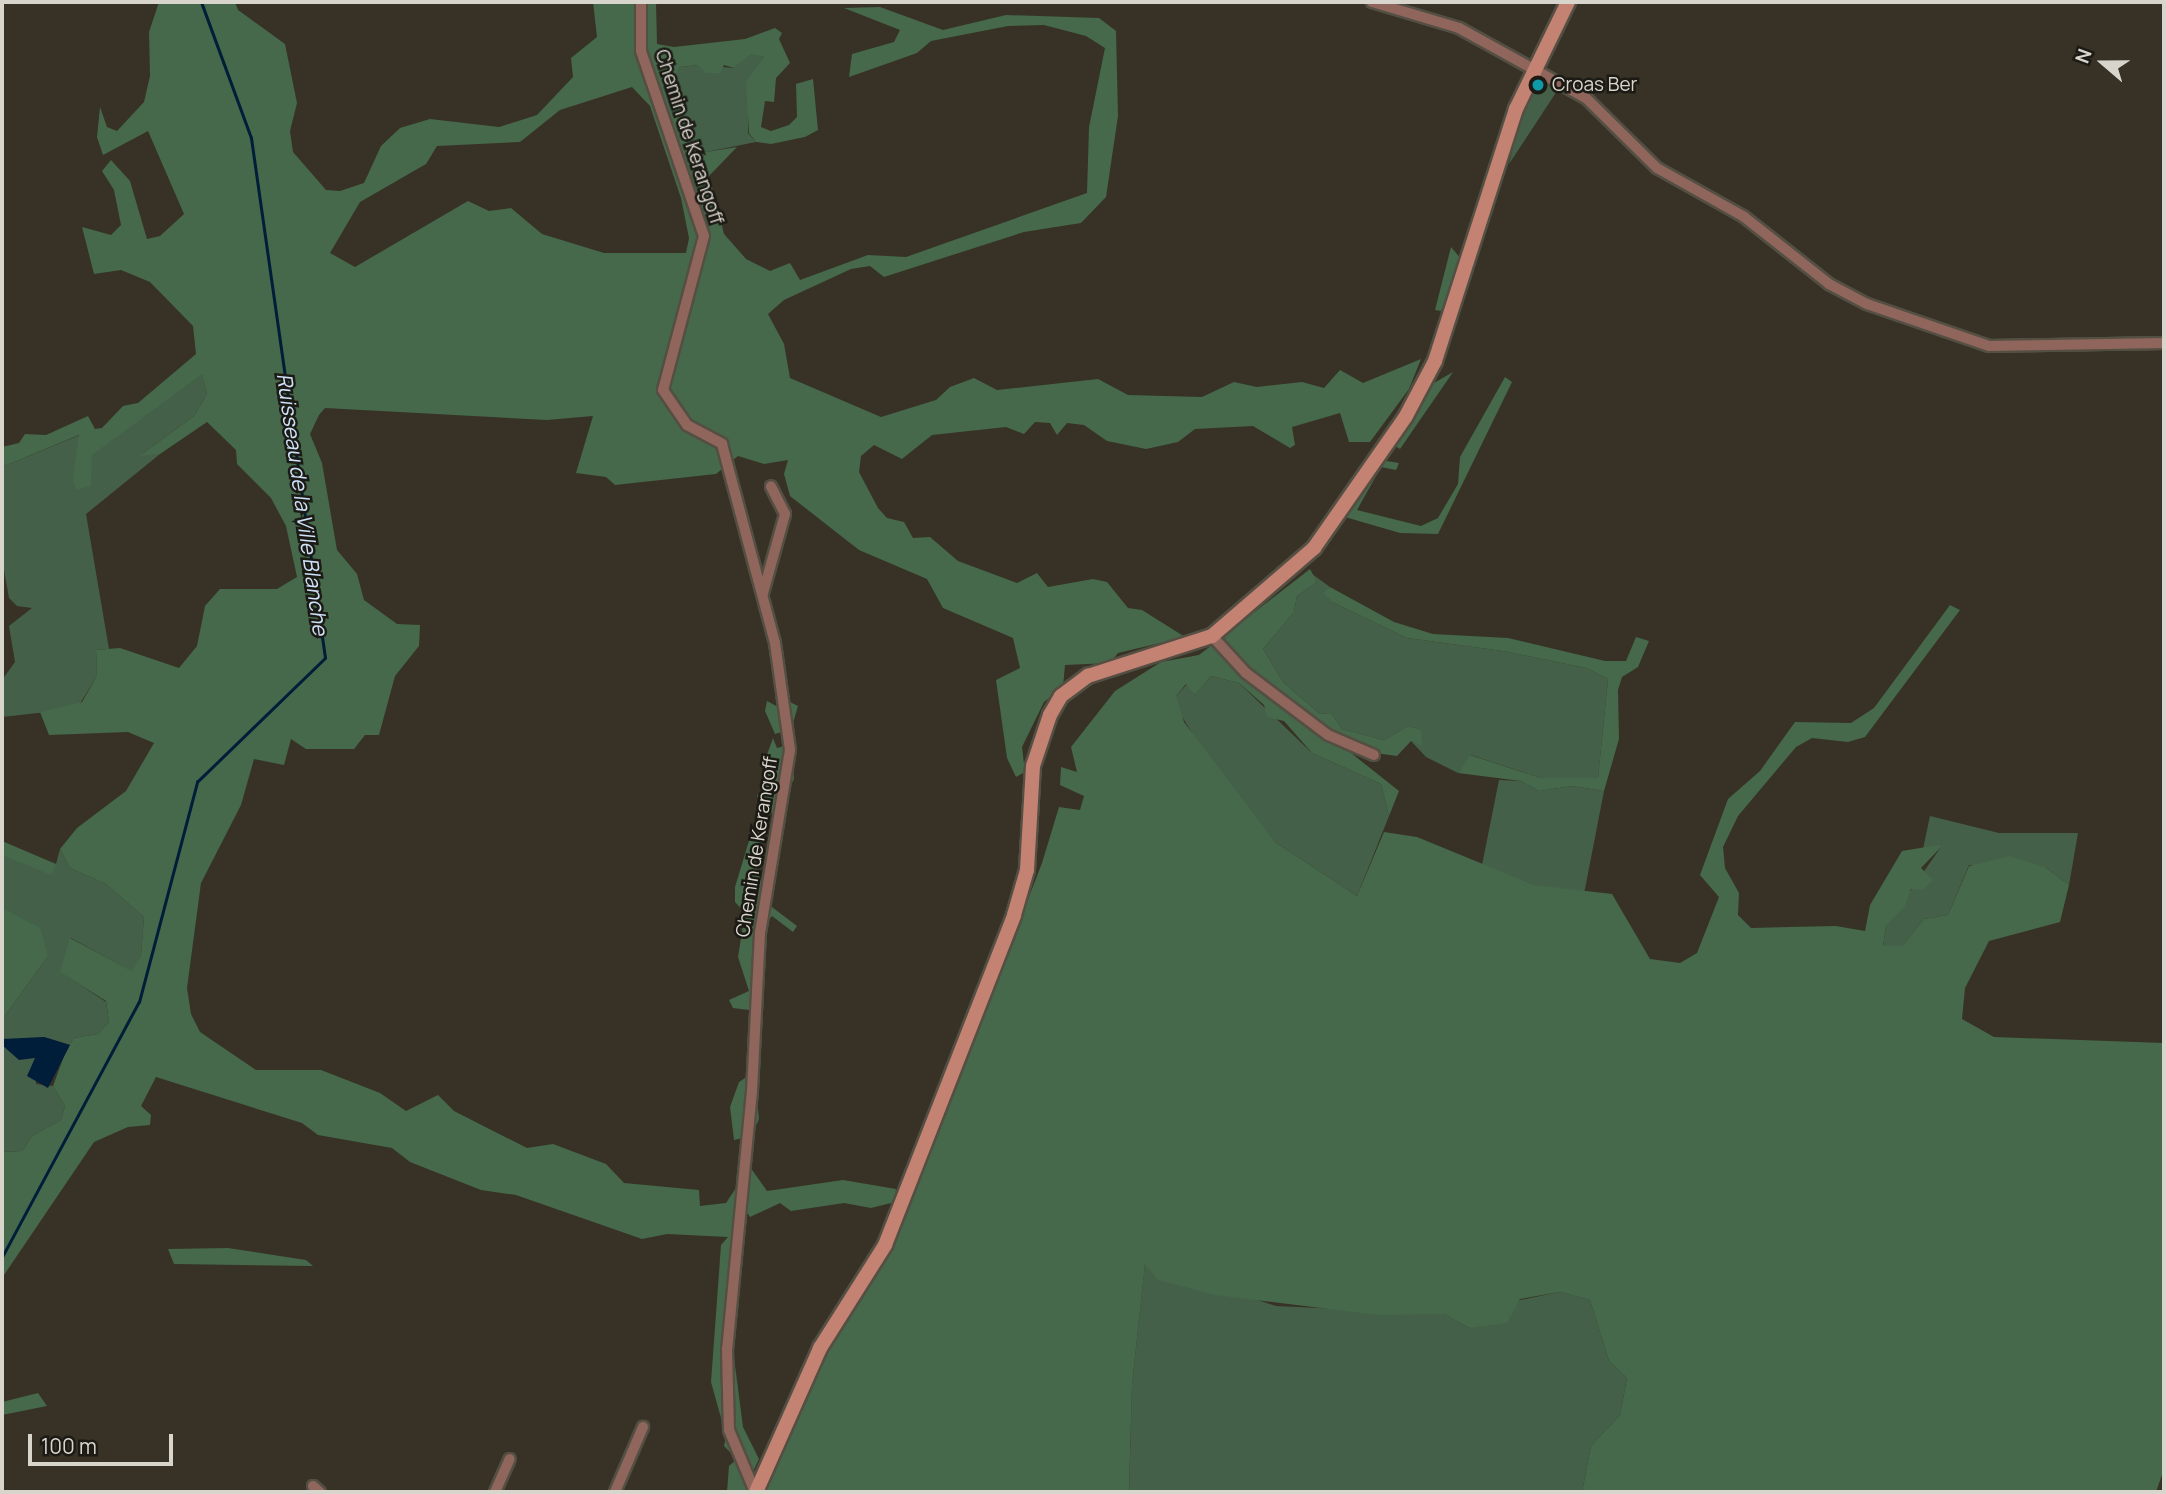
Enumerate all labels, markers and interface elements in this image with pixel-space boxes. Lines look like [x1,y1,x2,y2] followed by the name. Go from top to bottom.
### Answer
[2068,28,2138,98] north arrow
[2069,45,2098,67] text: N
[650,47,728,227] street label: Chemin de Kerangoff
[1552,74,1637,96] place label: Croas Ber
[1530,77,1546,93] marker: Croas Ber
[272,371,334,637] water label: Ruisseau de la Ville Blanche
[731,755,783,939] street label: Chemin de Kerangoff
[32,1420,177,1464] scale bar
[41,1432,97,1460] text: 100 m

